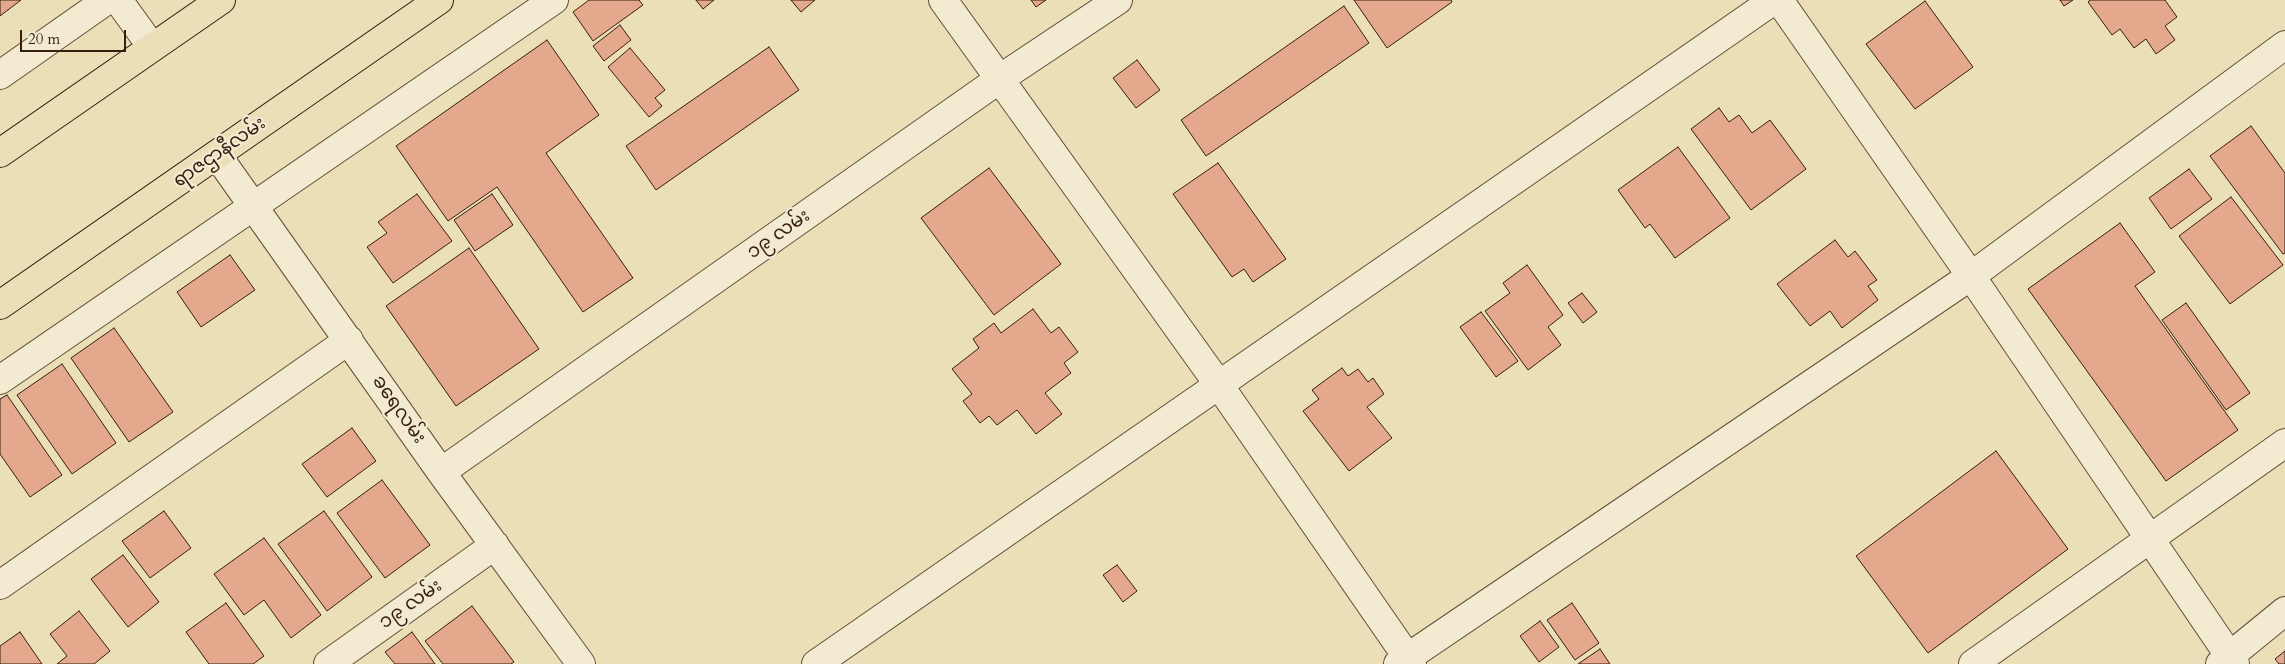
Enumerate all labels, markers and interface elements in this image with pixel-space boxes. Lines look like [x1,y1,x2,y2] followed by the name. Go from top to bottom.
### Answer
[22,20,129,52] scale bar
[28,29,60,49] text: 20 m
[169,113,271,193] street label: ရာဇဌာနီလမ်း
[743,205,815,265] street label: ၁၉ လမ်း
[366,371,430,449] street label: ခရေလမ်း
[375,575,447,635] street label: ၁၉ လမ်း

